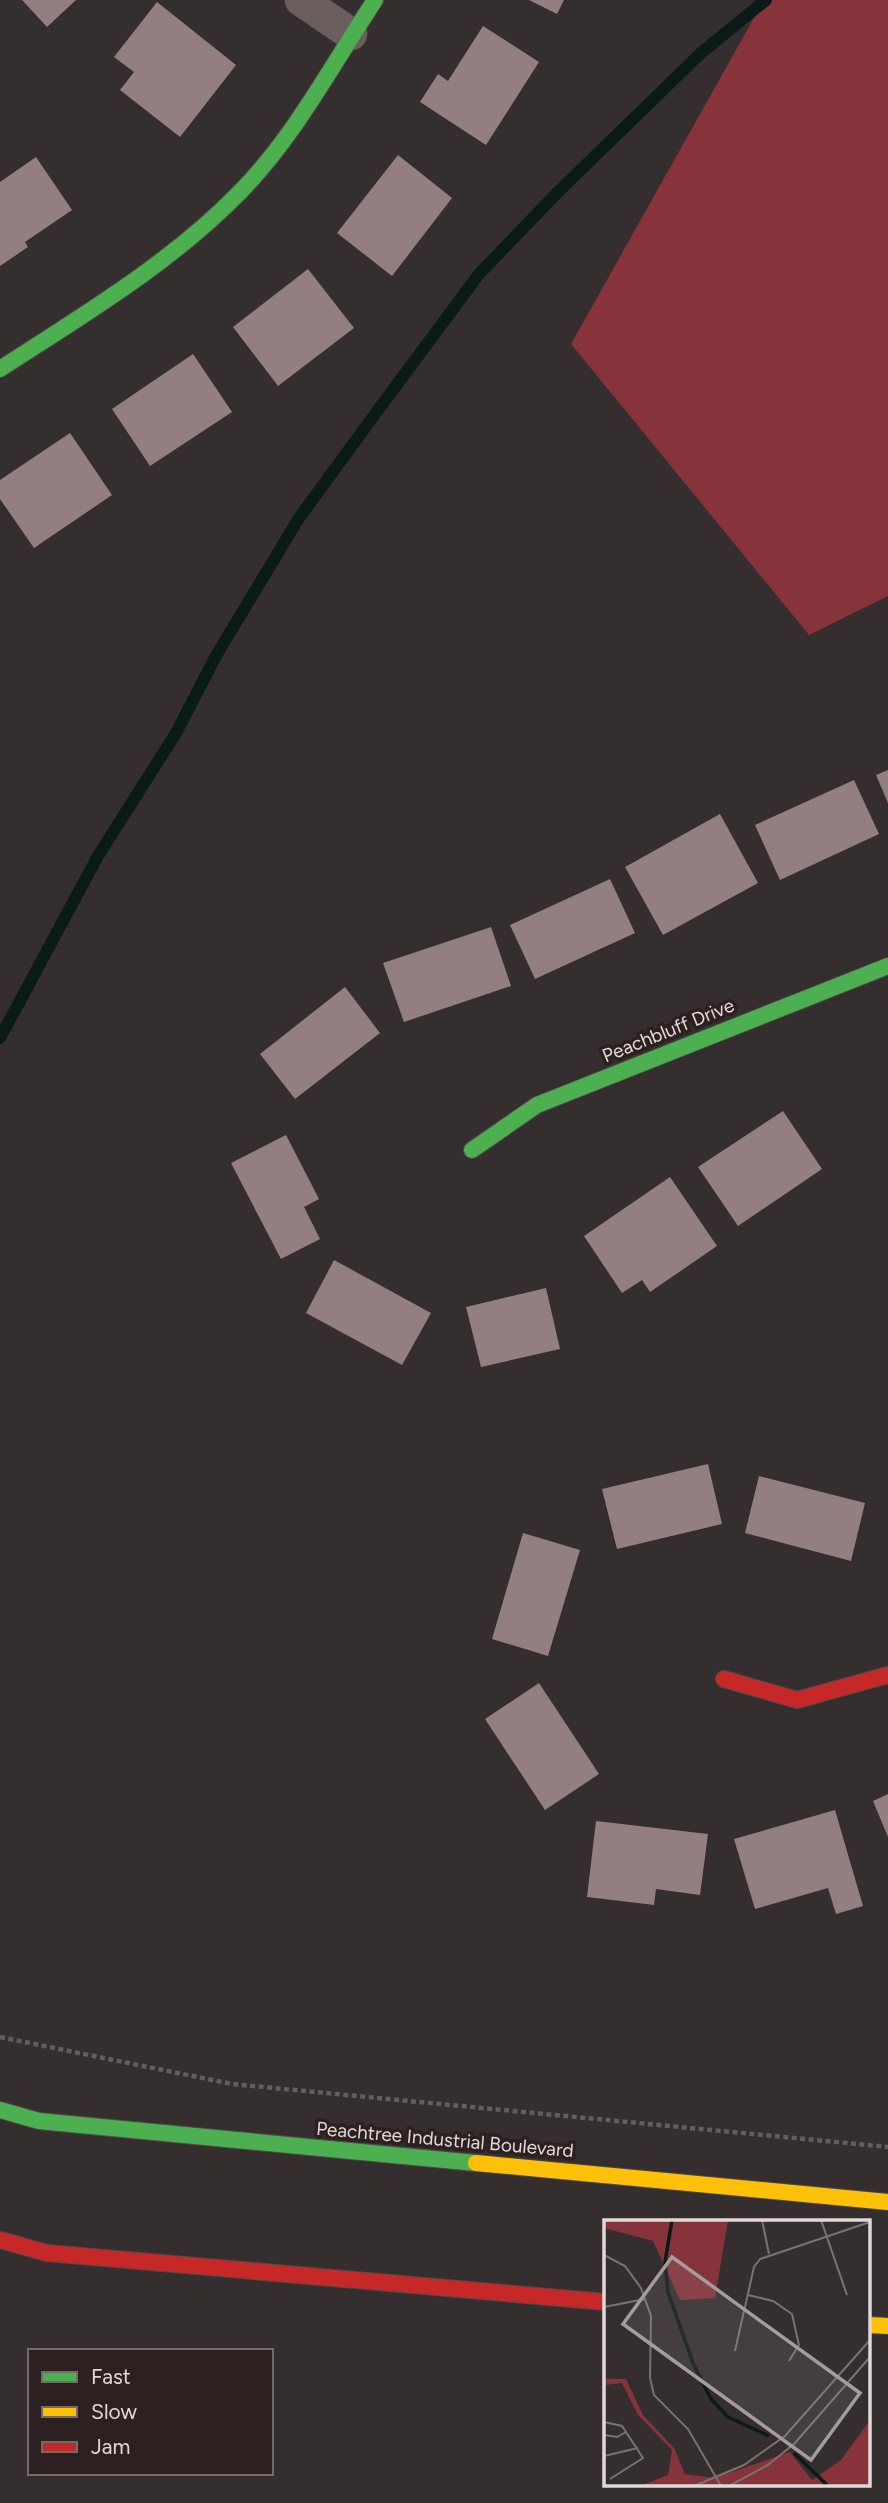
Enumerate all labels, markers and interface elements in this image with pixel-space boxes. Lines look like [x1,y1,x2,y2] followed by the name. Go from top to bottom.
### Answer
[599,994,738,1067] street label: Peachbluff Drive
[315,2117,575,2162] street label: Peachtree Industrial Boulevard
[604,2220,870,2486] inset map
[28,2349,273,2475] legend
[91,2364,131,2389] text: Fast
[91,2399,137,2424] text: Slow
[91,2434,130,2459] text: Jam

